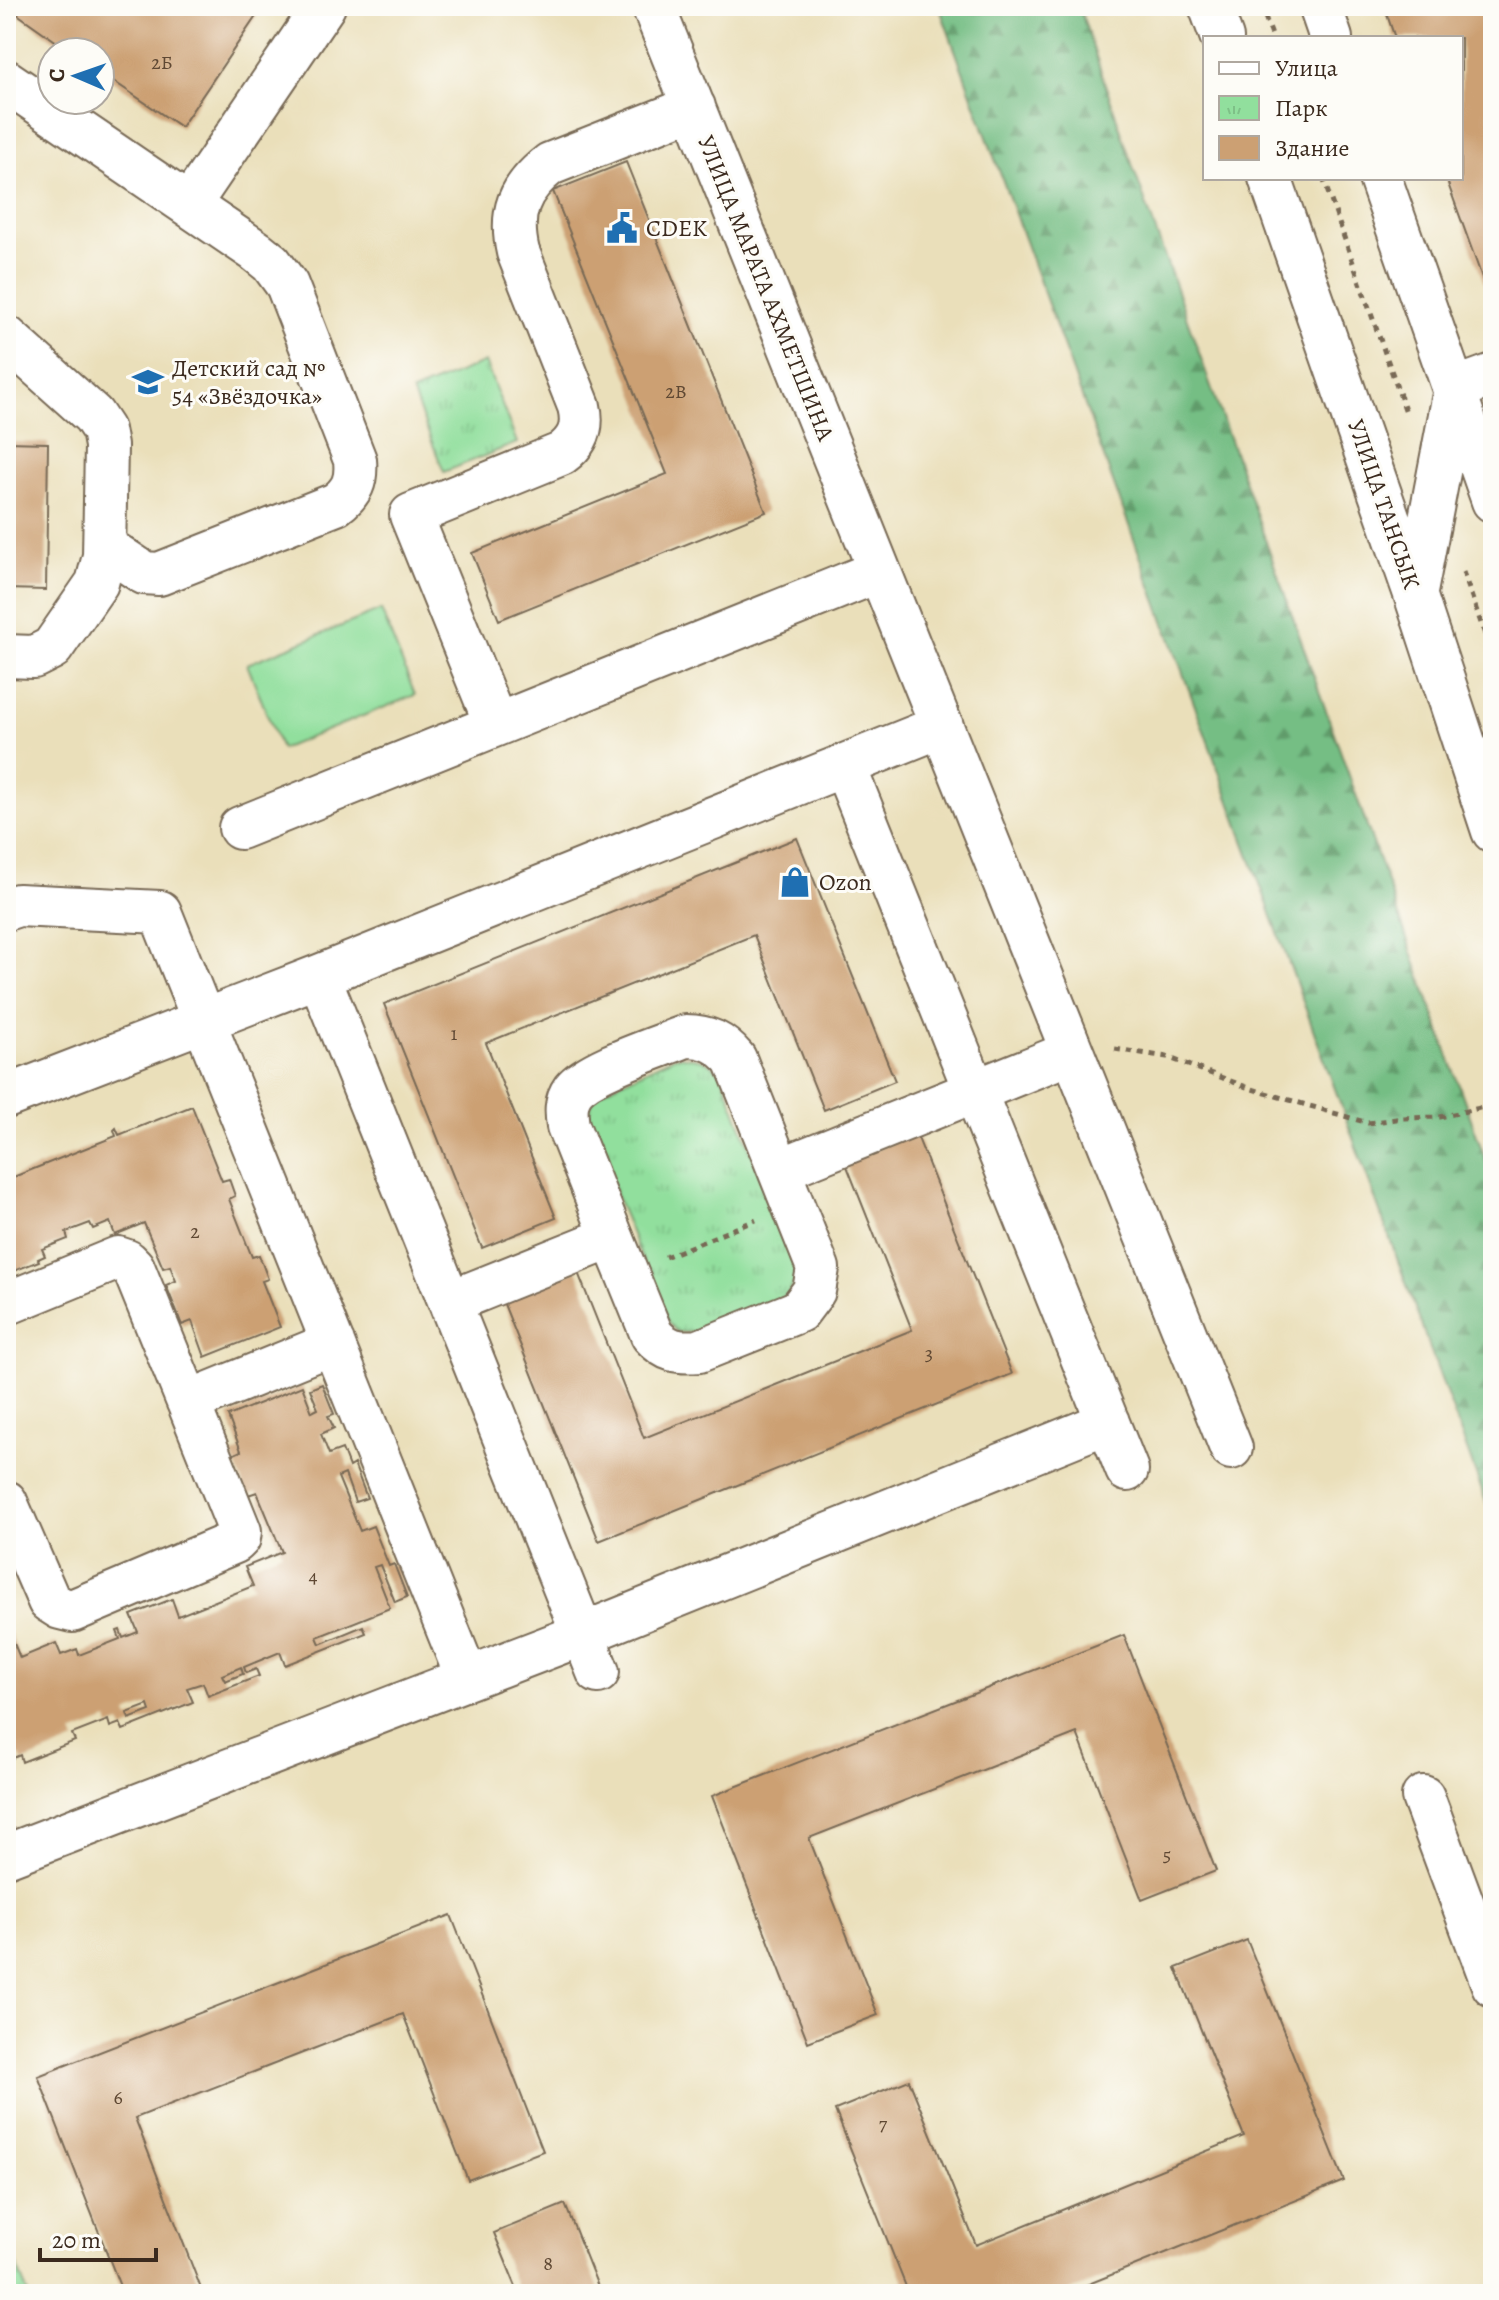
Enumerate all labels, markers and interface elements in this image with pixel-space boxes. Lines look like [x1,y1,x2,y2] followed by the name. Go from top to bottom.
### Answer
[36,36,116,116] north arrow
[1203,36,1463,180] legend
[151,49,173,76] house number: 2Б
[1275,52,1338,84] text: Улица
[42,68,72,83] text: С
[1275,92,1328,124] text: Парк
[690,131,842,446] street label: УЛИЦА МАРАТА АХМЕТШИНА
[1275,132,1350,164] text: Здание
[605,211,639,245] public building icon: CDEK
[646,212,707,244] place label: CDEK
[172,352,325,412] place label: Детский сад № 54 «Звёздочка»
[131,365,165,399] school or university icon: Детский сад № 54 «Звёздочка»
[665,378,687,405] house number: 2В
[1340,415,1428,594] street label: УЛИЦА ТАНСЫК
[778,865,812,899] shop icon: Ozon
[819,866,872,898] place label: Ozon
[451,1020,458,1047] house number: 1
[190,1218,200,1245] house number: 2
[925,1340,933,1367] house number: 3
[308,1563,318,1590] house number: 4
[1163,1841,1171,1868] house number: 5
[113,2084,123,2111] house number: 6
[879,2110,888,2137] house number: 7
[40,2212,156,2262] scale bar
[52,2224,101,2256] text: 20 m
[543,2250,553,2277] house number: 8

